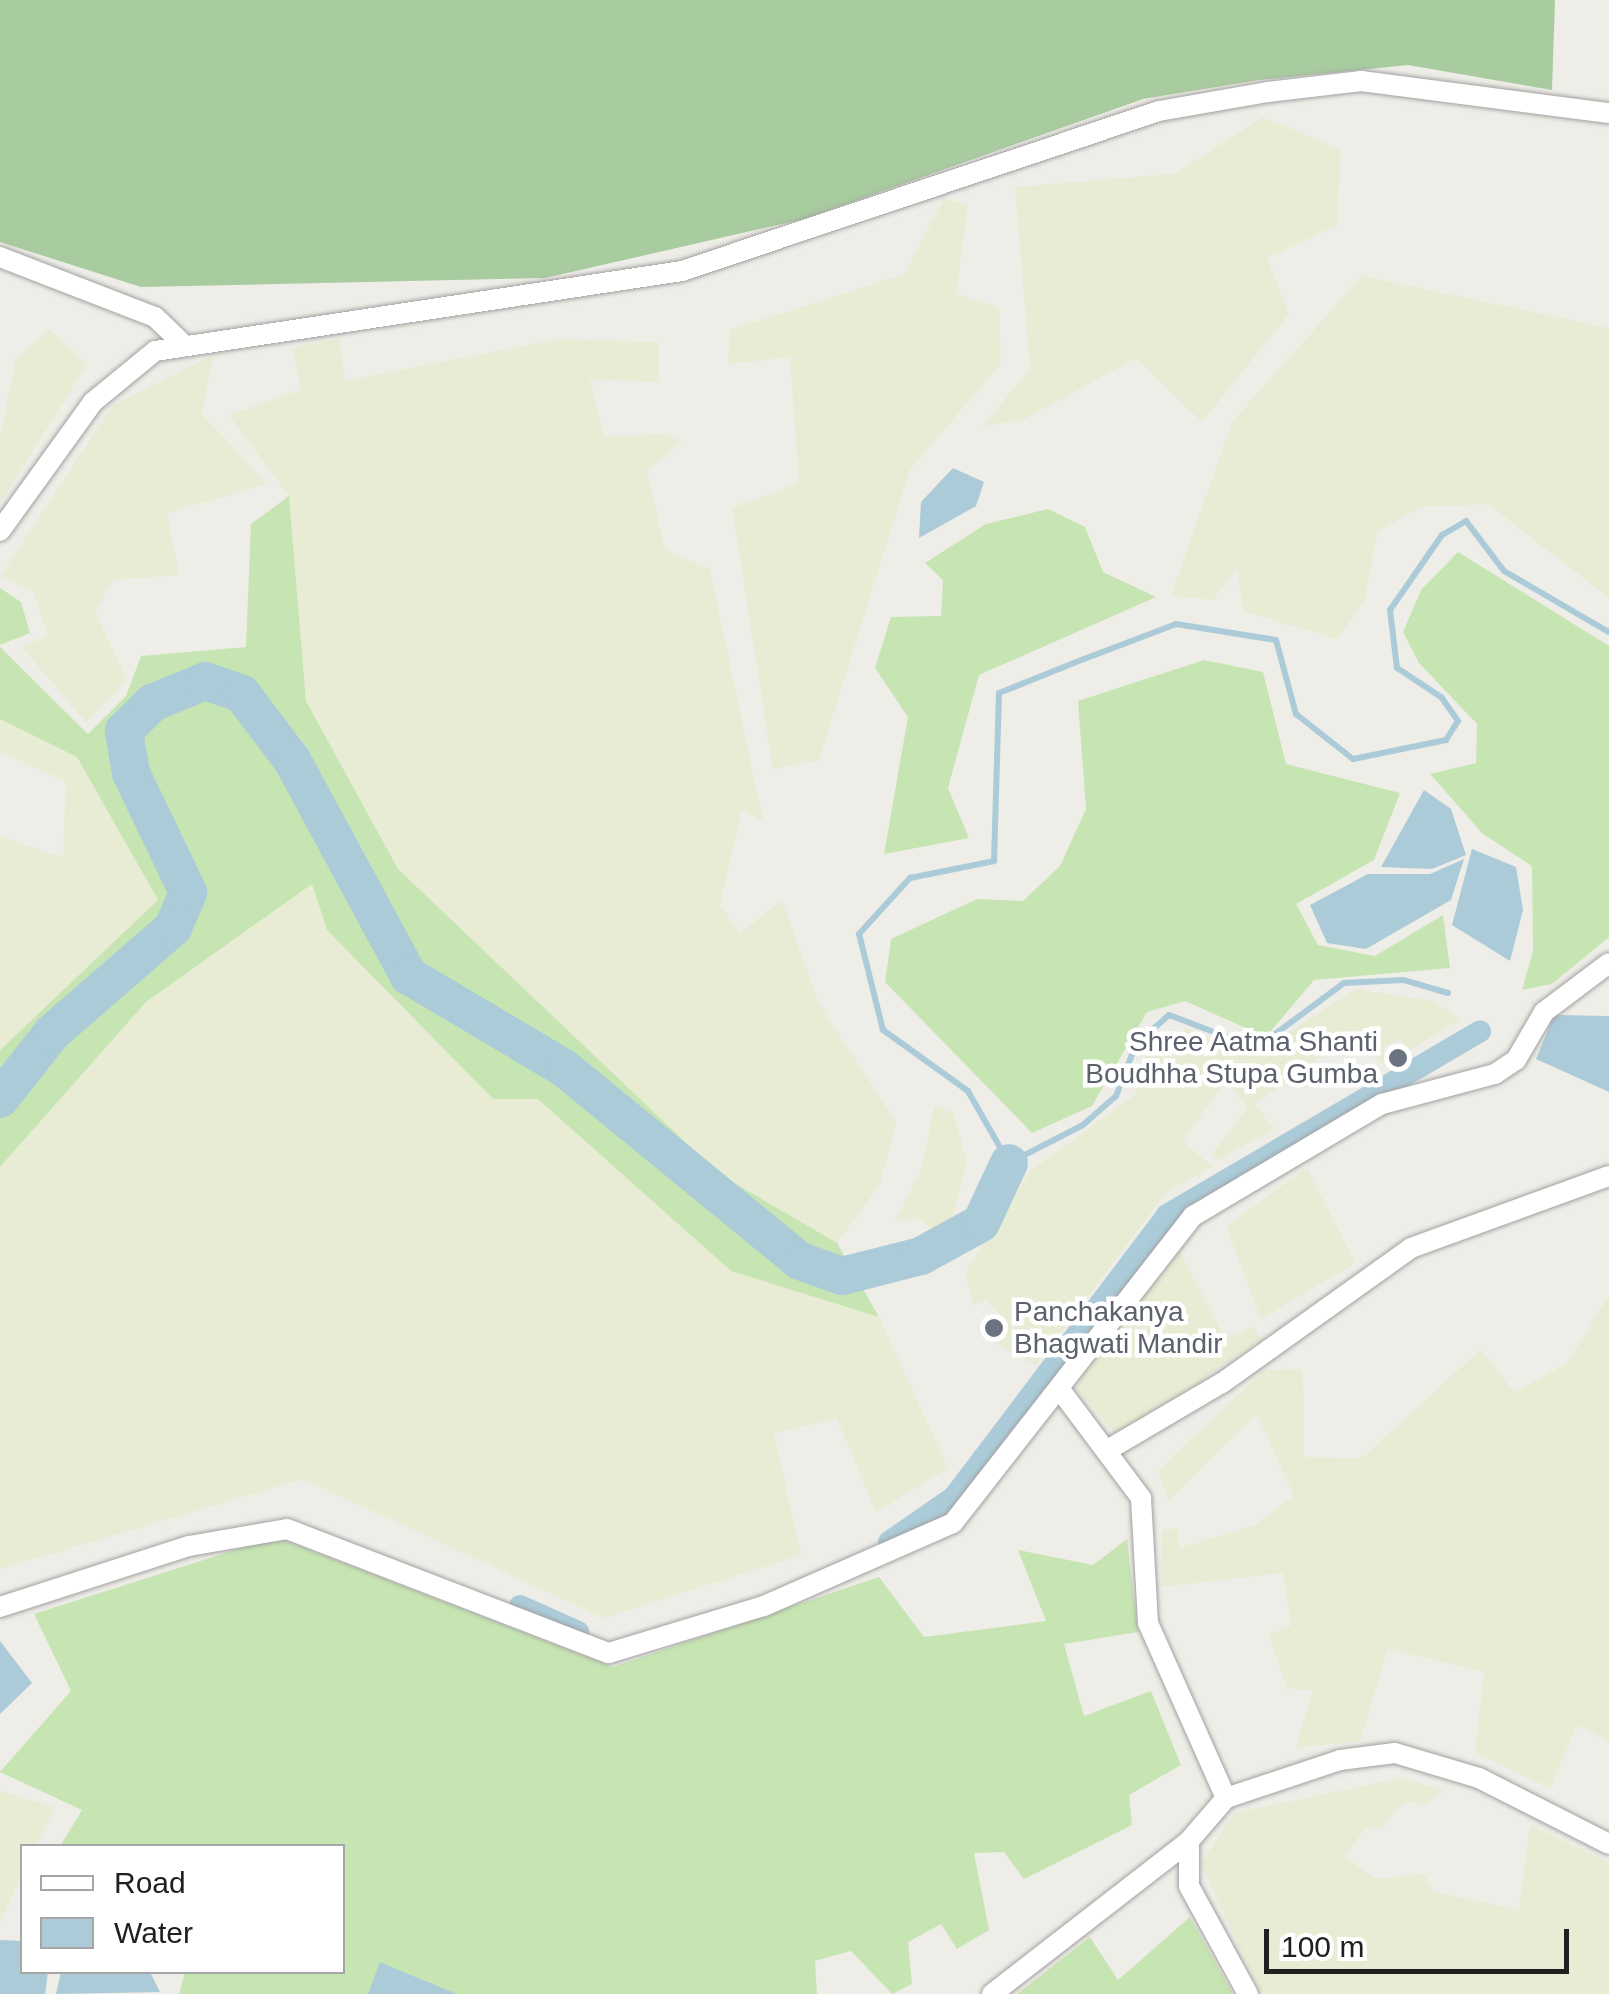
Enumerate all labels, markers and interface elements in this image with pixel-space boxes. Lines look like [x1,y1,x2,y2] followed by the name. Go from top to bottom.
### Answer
[1085,1025,1378,1091] place label: Shree Aatma Shanti Boudhha Stupa Gumba
[1387,1047,1409,1069] marker: Shree Aatma Shanti Boudhha Stupa Gumba
[1014,1295,1223,1361] place label: Panchakanya Bhagwati Mandir
[983,1317,1005,1339] marker: Panchakanya Bhagwati Mandir
[20,1844,345,1974] legend
[114,1866,186,1899] text: Road
[1269,1909,1574,1971] scale bar
[114,1916,193,1949] text: Water
[1281,1930,1364,1963] text: 100 m

